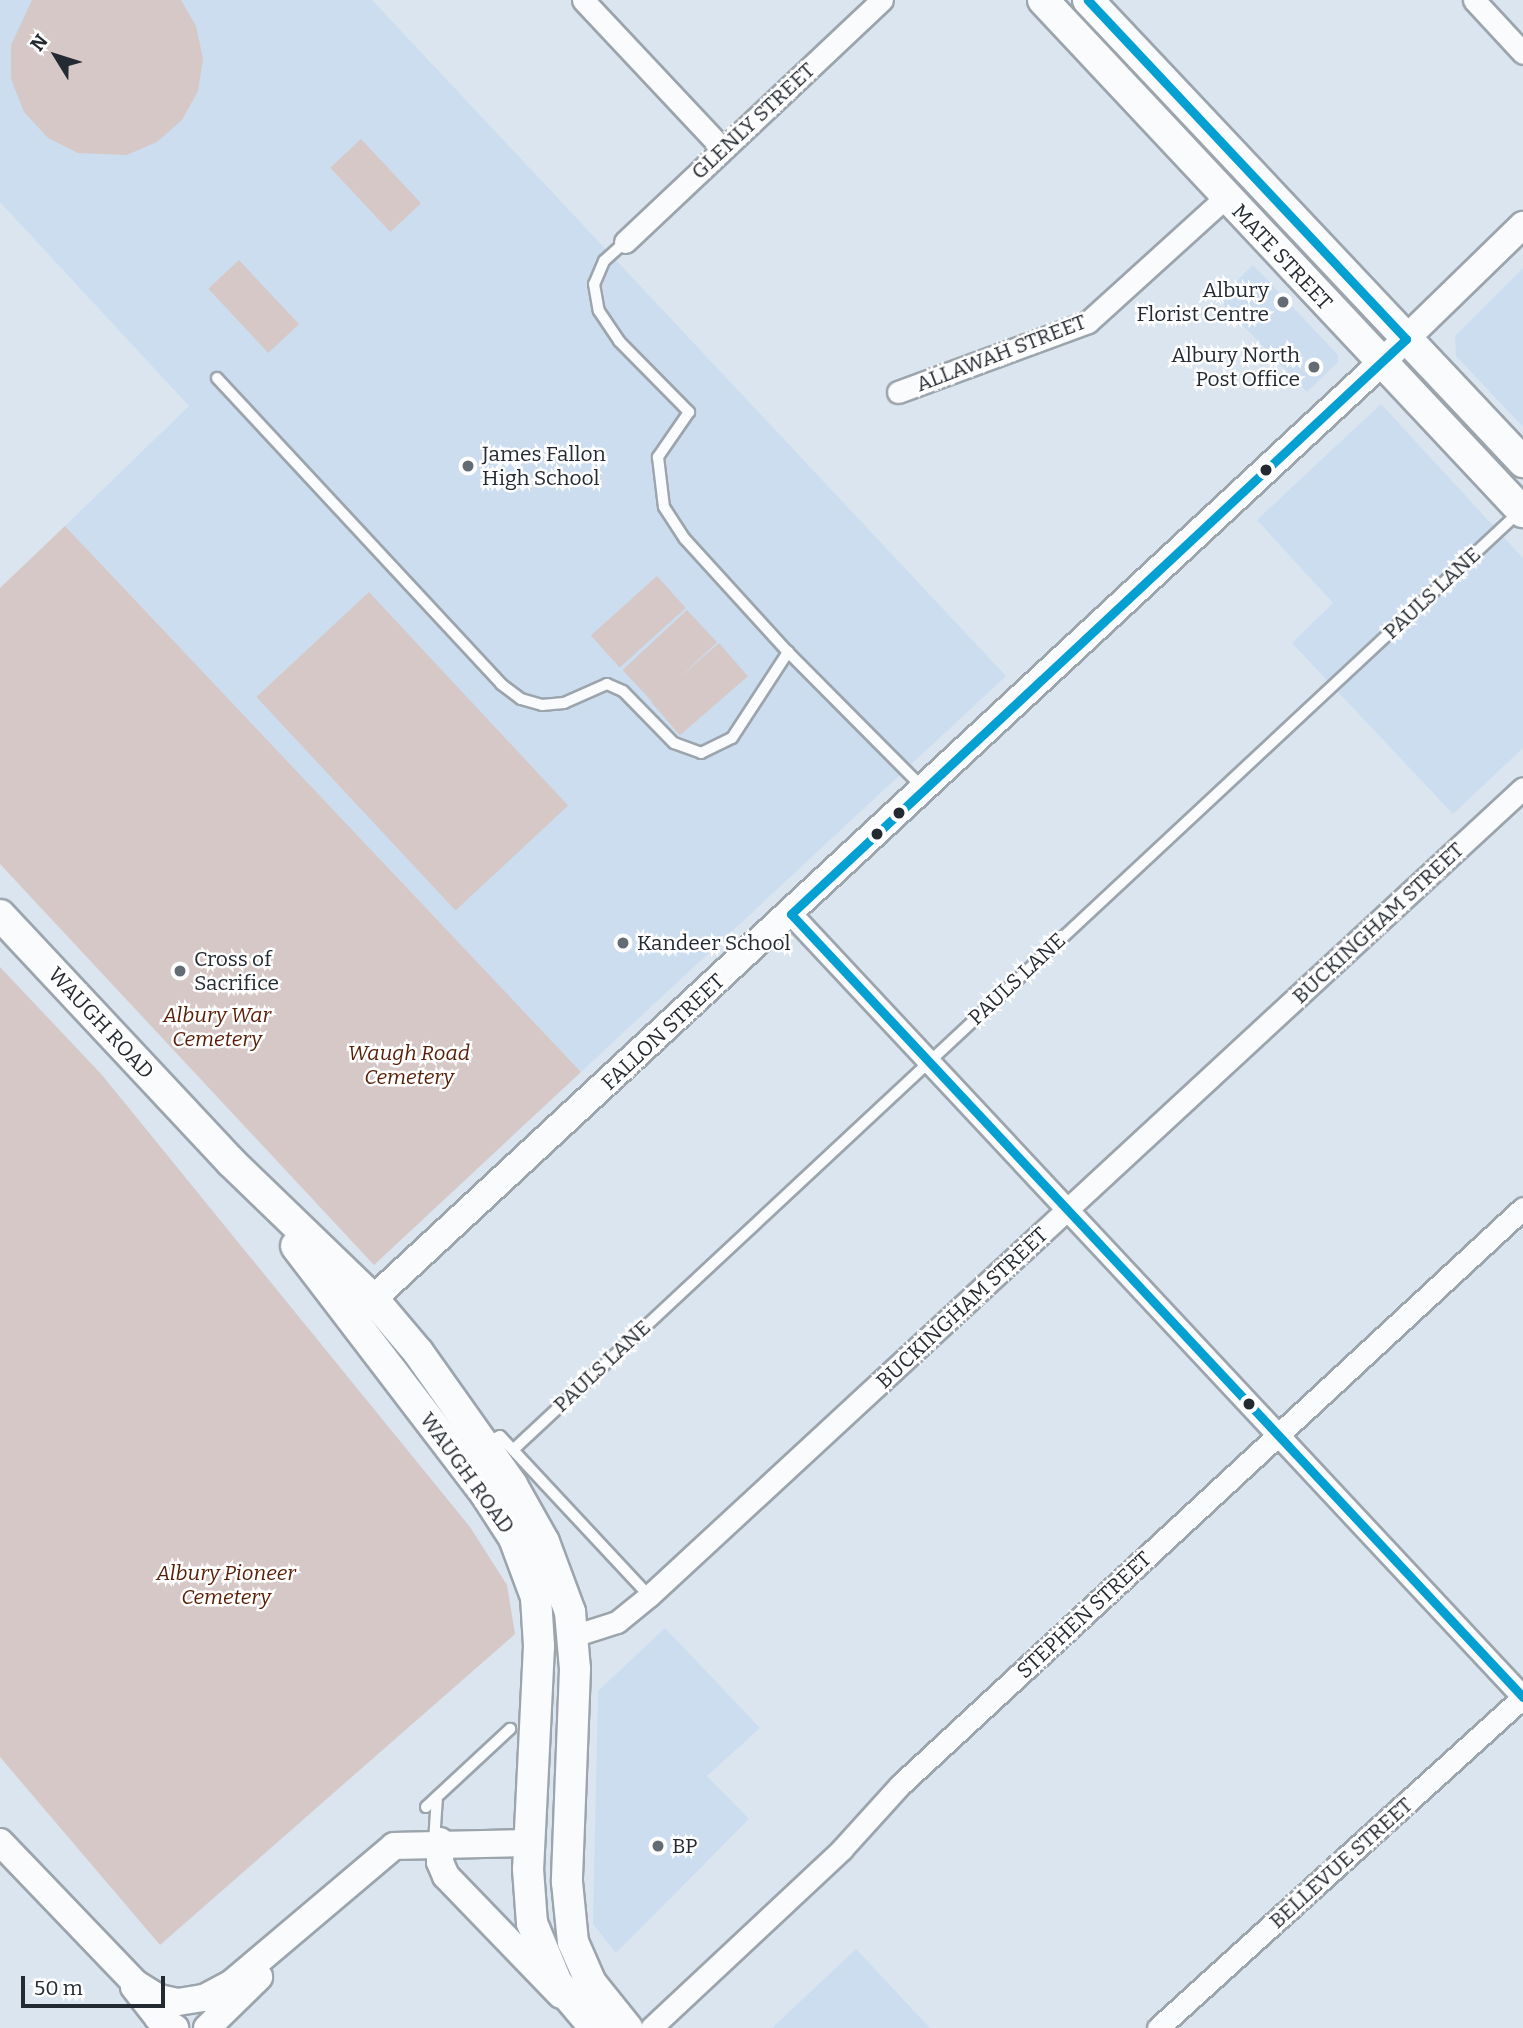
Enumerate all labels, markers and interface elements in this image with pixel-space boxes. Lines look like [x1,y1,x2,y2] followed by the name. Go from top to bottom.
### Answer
[21,21,91,91] north arrow
[25,30,53,56] text: N
[686,58,820,184] street label: GLENLY STREET
[1227,199,1337,315] street label: MATE STREET
[1137,277,1269,327] place label: Albury Florist Centre
[1275,294,1291,310] marker: Albury Florist Centre
[912,309,1090,397] street label: ALLAWAH STREET
[1171,342,1300,392] place label: Albury North Post Office
[1306,359,1322,375] marker: Albury North Post Office
[482,441,606,491] place label: James Fallon High School
[460,458,476,474] marker: James Fallon High School
[1259,463,1273,477] unlabelled marker
[1378,542,1486,644] street label: PAULS LANE
[892,806,906,820] unlabelled marker
[870,827,884,841] unlabelled marker
[1287,837,1469,1009] street label: BUCKINGHAM STREET
[963,928,1071,1030] street label: PAULS LANE
[637,930,791,956] place label: Kandeer School
[615,935,631,951] marker: Kandeer School
[194,946,279,996] place label: Cross of Sacrifice
[43,962,159,1084] street label: WAUGH ROAD
[172,963,188,979] marker: Cross of Sacrifice
[596,969,730,1095] street label: FALLON STREET
[163,1002,271,1052] park label: Albury War Cemetery
[348,1040,470,1090] park label: Waugh Road Cemetery
[871,1222,1053,1394] street label: BUCKINGHAM STREET
[548,1315,656,1417] street label: PAULS LANE
[1242,1397,1256,1411] unlabelled marker
[415,1408,519,1538] street label: WAUGH ROAD
[1012,1546,1156,1684] street label: STEPHEN STREET
[156,1560,296,1610] park label: Albury Pioneer Cemetery
[1264,1792,1418,1934] street label: BELLEVUE STREET
[672,1833,697,1859] place label: BP
[650,1838,666,1854] marker: BP
[24,1962,168,2006] scale bar
[34,1975,83,2001] text: 50 m

